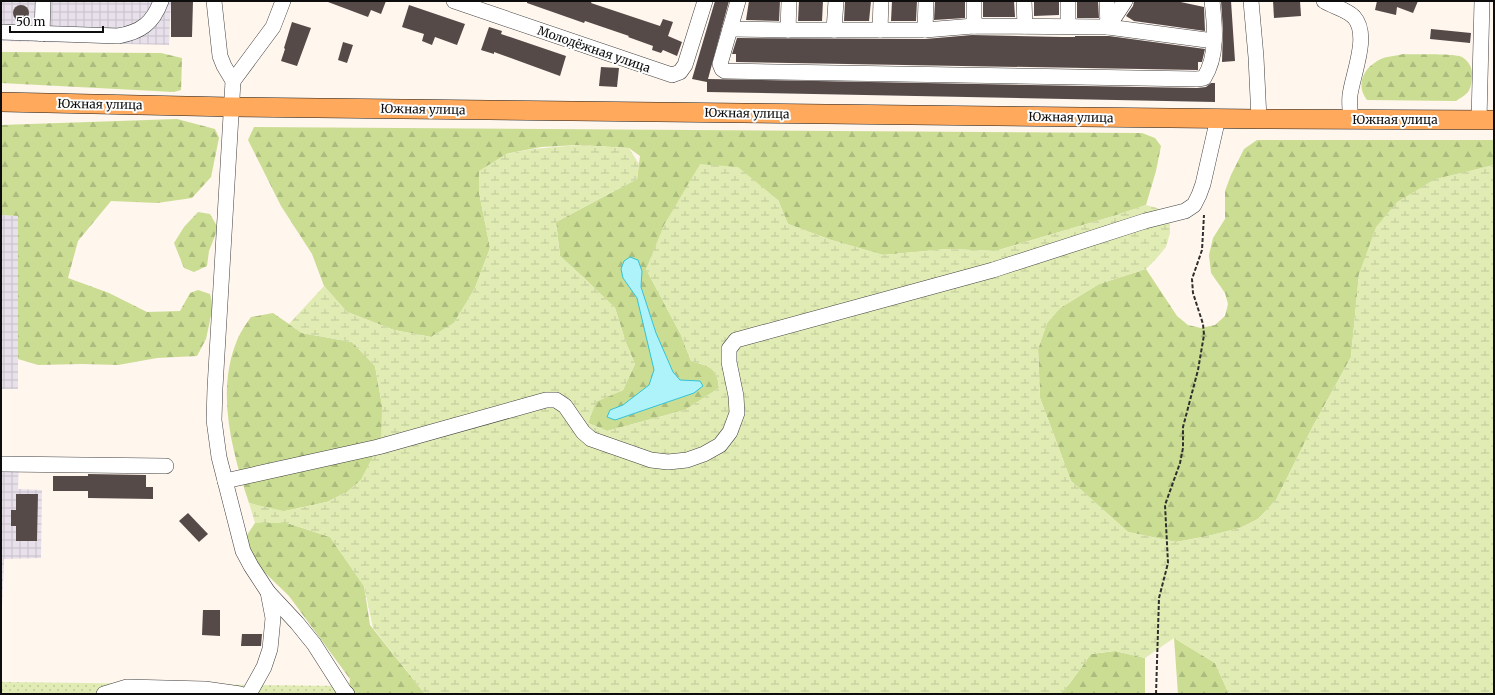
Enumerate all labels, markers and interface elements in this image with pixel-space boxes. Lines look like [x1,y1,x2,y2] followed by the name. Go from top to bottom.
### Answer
[10,8,103,34] scale bar
[16,14,45,29] text: 50 m
[536,23,653,76] street label: Молодёжная улица
[57,96,143,112] street label: Южная улица
[380,101,466,117] street label: Южная улица
[704,105,790,121] street label: Южная улица
[1028,109,1114,125] street label: Южная улица
[1352,112,1438,127] street label: Южная улица

